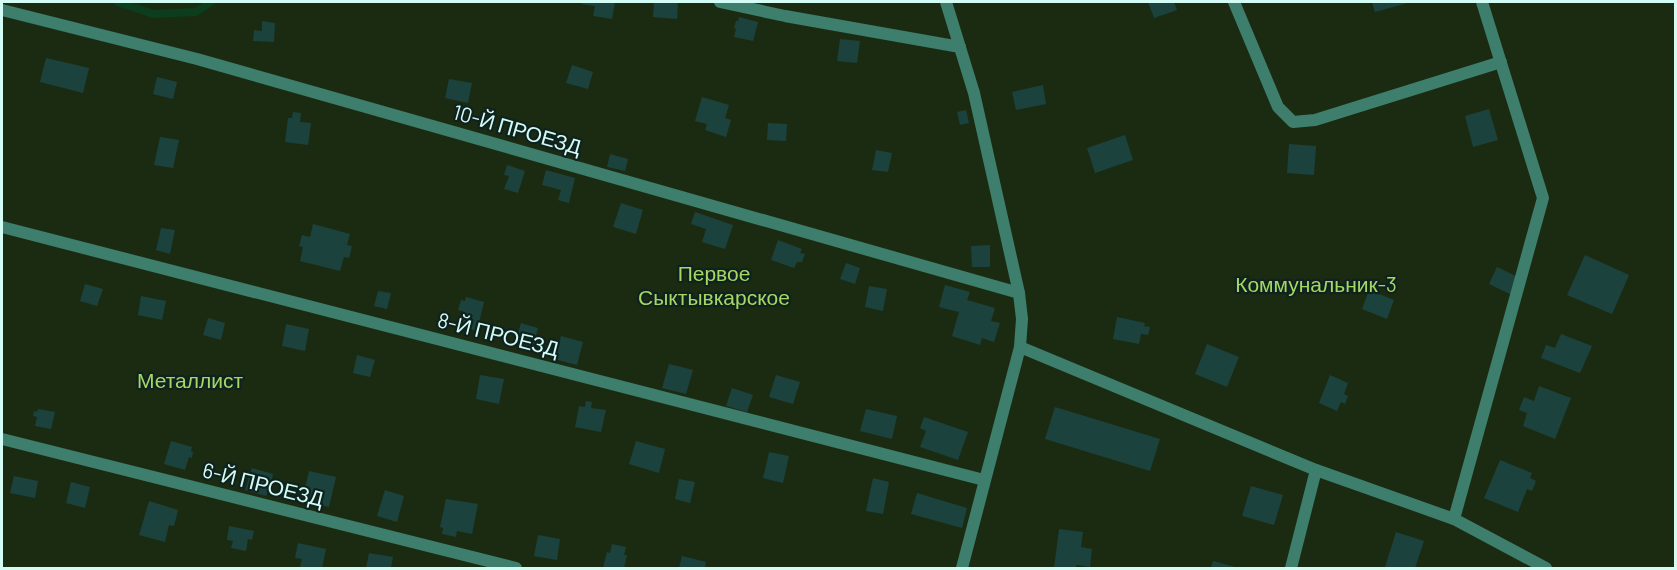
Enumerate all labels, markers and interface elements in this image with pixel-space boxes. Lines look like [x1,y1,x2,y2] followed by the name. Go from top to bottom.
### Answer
[450,98,584,159] street label: 10-Й ПРОЕЗД
[638,260,790,309] park label: Первое Сыктывкарское
[1235,271,1397,296] park label: Коммунальник-3
[435,306,562,361] street label: 8-Й ПРОЕЗД
[137,367,243,392] park label: Металлист
[200,456,326,511] street label: 6-Й ПРОЕЗД

